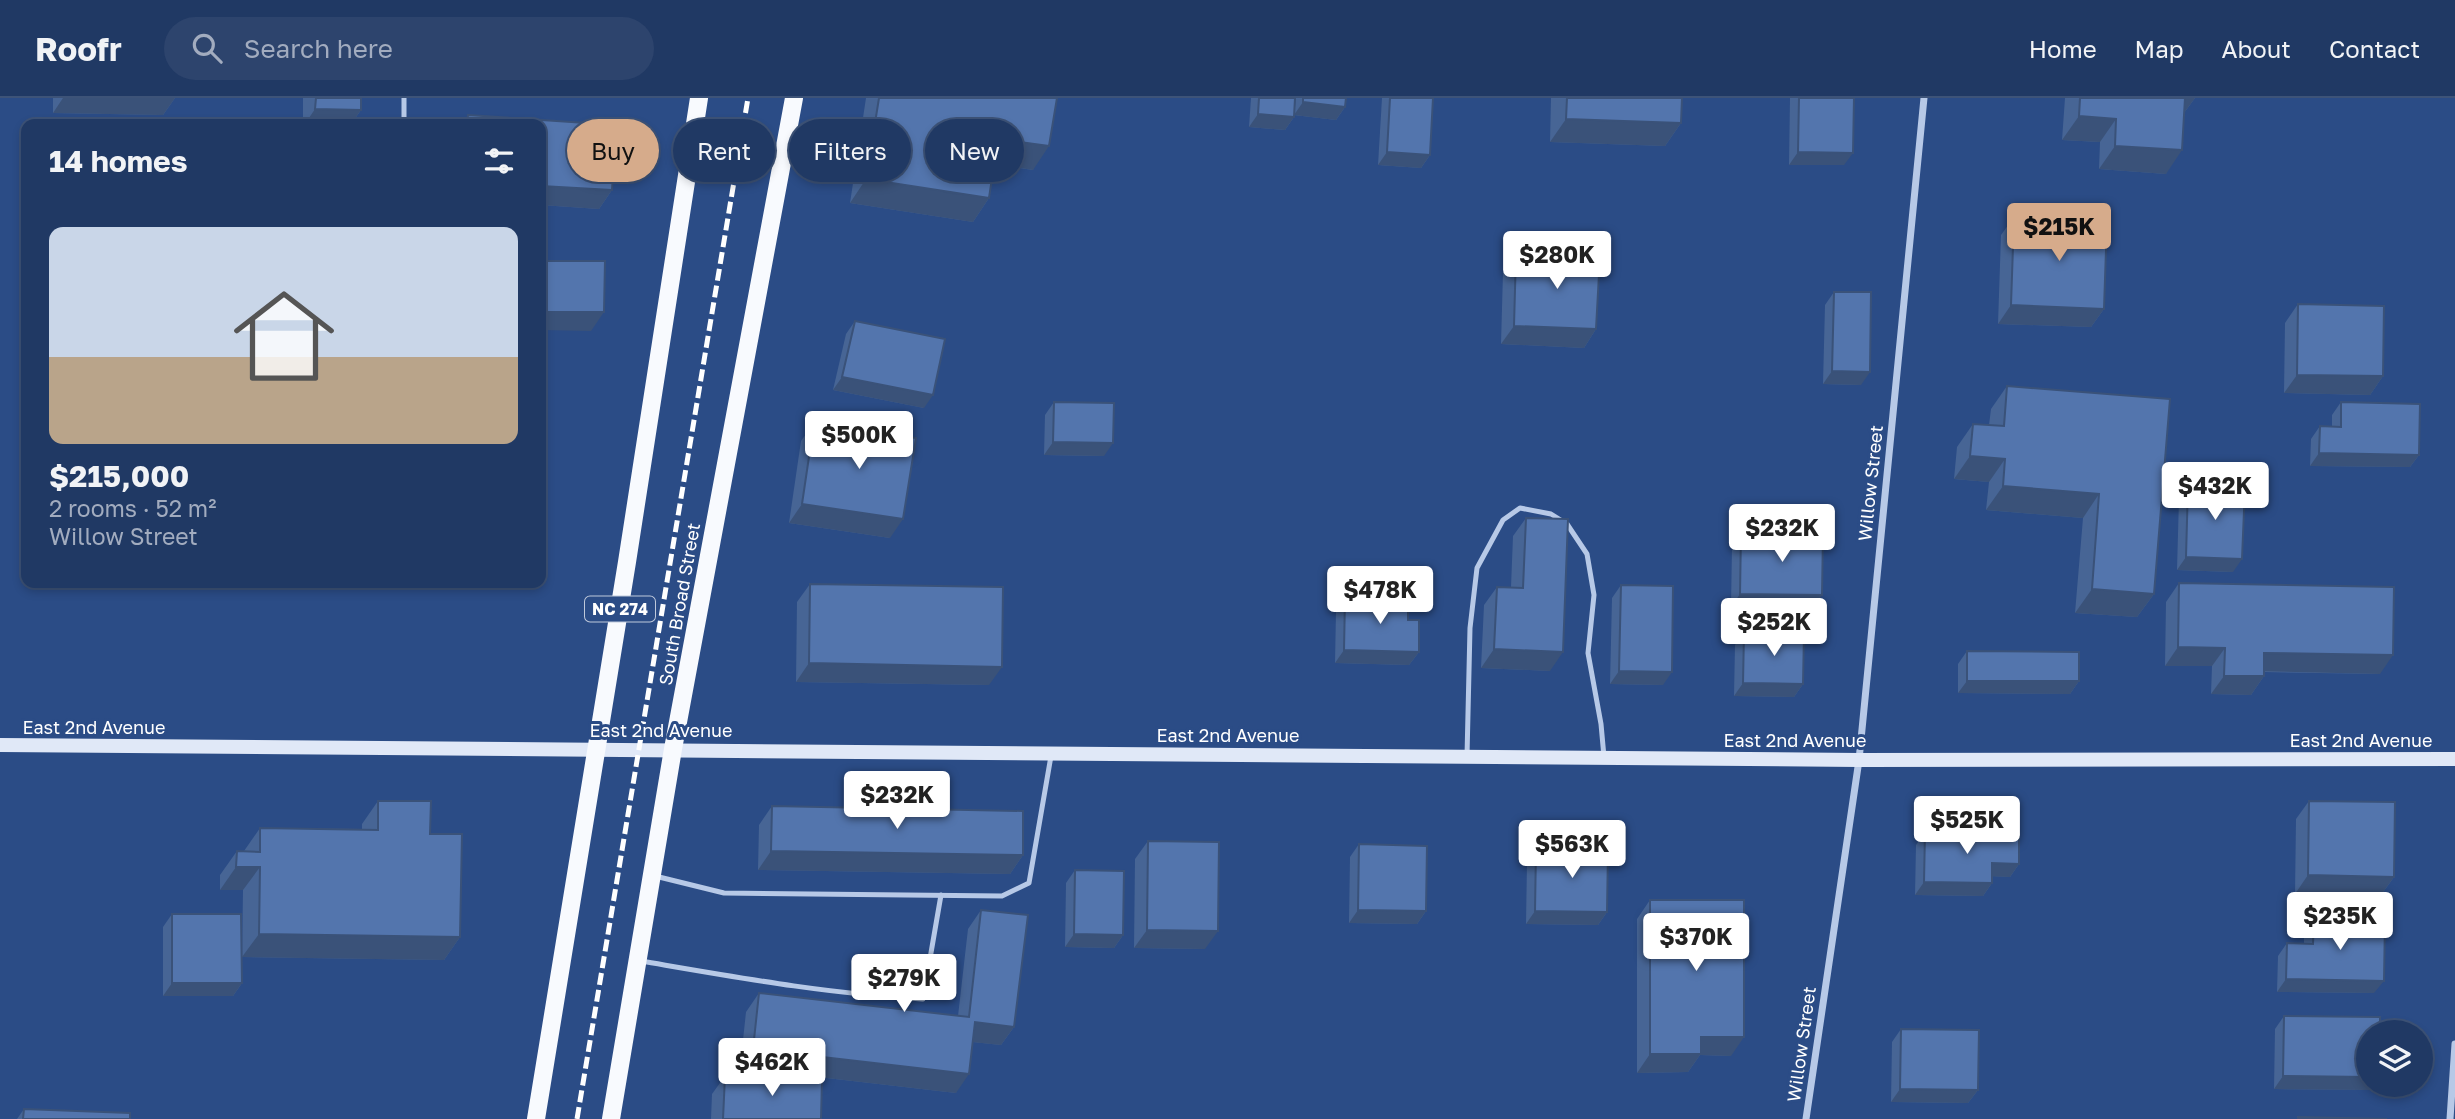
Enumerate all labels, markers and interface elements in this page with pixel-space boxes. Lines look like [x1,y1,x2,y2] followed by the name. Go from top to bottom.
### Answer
[164,17,654,80] search box
[35,29,122,68] text: Roofr
[188,29,226,67] icon: search
[244,33,393,64] text: Search here
[2029,34,2097,63] text: Home
[2135,34,2184,63] text: Map
[2222,34,2291,63] text: About
[2329,34,2420,63] text: Contact
[567,119,659,182] chip: Buy
[673,119,775,182] chip: Rent
[789,119,911,182] chip: Filters
[925,119,1024,182] chip: New
[480,142,518,180] icon: filters
[49,143,188,179] text: 14 homes
[2010,204,2108,263] pin: $215K
[2023,212,2095,240] text: $215K
[1508,232,1606,291] pin: $280K
[1519,240,1595,268] text: $280K
[221,273,347,399] icon: home
[810,412,908,471] pin: $500K
[821,420,897,448] text: $500K
[1853,424,1887,542] street label: Willow Street
[49,458,189,494] text: $215,000
[2166,462,2264,522] pin: $432K
[2178,471,2252,499] text: $432K
[49,494,216,522] text: 2 rooms · 52 m²
[1733,504,1831,564] pin: $232K
[1745,513,1819,541] text: $232K
[654,521,704,687] street label: South Broad Street
[49,522,198,550] text: Willow Street
[1331,566,1429,626] pin: $478K
[1343,575,1417,603] text: $478K
[585,596,655,622] road number: NC 274
[1725,598,1823,658] pin: $252K
[1737,607,1811,635] text: $252K
[23,716,165,738] street label: East 2nd Avenue
[590,719,732,741] street label: East 2nd Avenue
[1157,724,1299,746] street label: East 2nd Avenue
[1724,729,1866,751] street label: East 2nd Avenue
[2290,729,2432,751] street label: East 2nd Avenue
[848,772,946,831] pin: $232K
[860,780,934,808] text: $232K
[1918,796,2016,856] pin: $525K
[1930,805,2004,833] text: $525K
[1523,820,1621,880] pin: $563K
[1535,829,1609,857] text: $563K
[2291,892,2389,952] pin: $235K
[2303,901,2377,929] text: $235K
[1647,914,1745,973] pin: $370K
[1659,922,1733,950] text: $370K
[855,954,953,1014] pin: $279K
[867,963,941,991] text: $279K
[1782,985,1820,1103] street label: Willow Street
[2356,1020,2433,1097] map controls
[2356,1020,2433,1097] button: layers
[723,1038,821,1098] pin: $462K
[734,1047,810,1075] text: $462K

